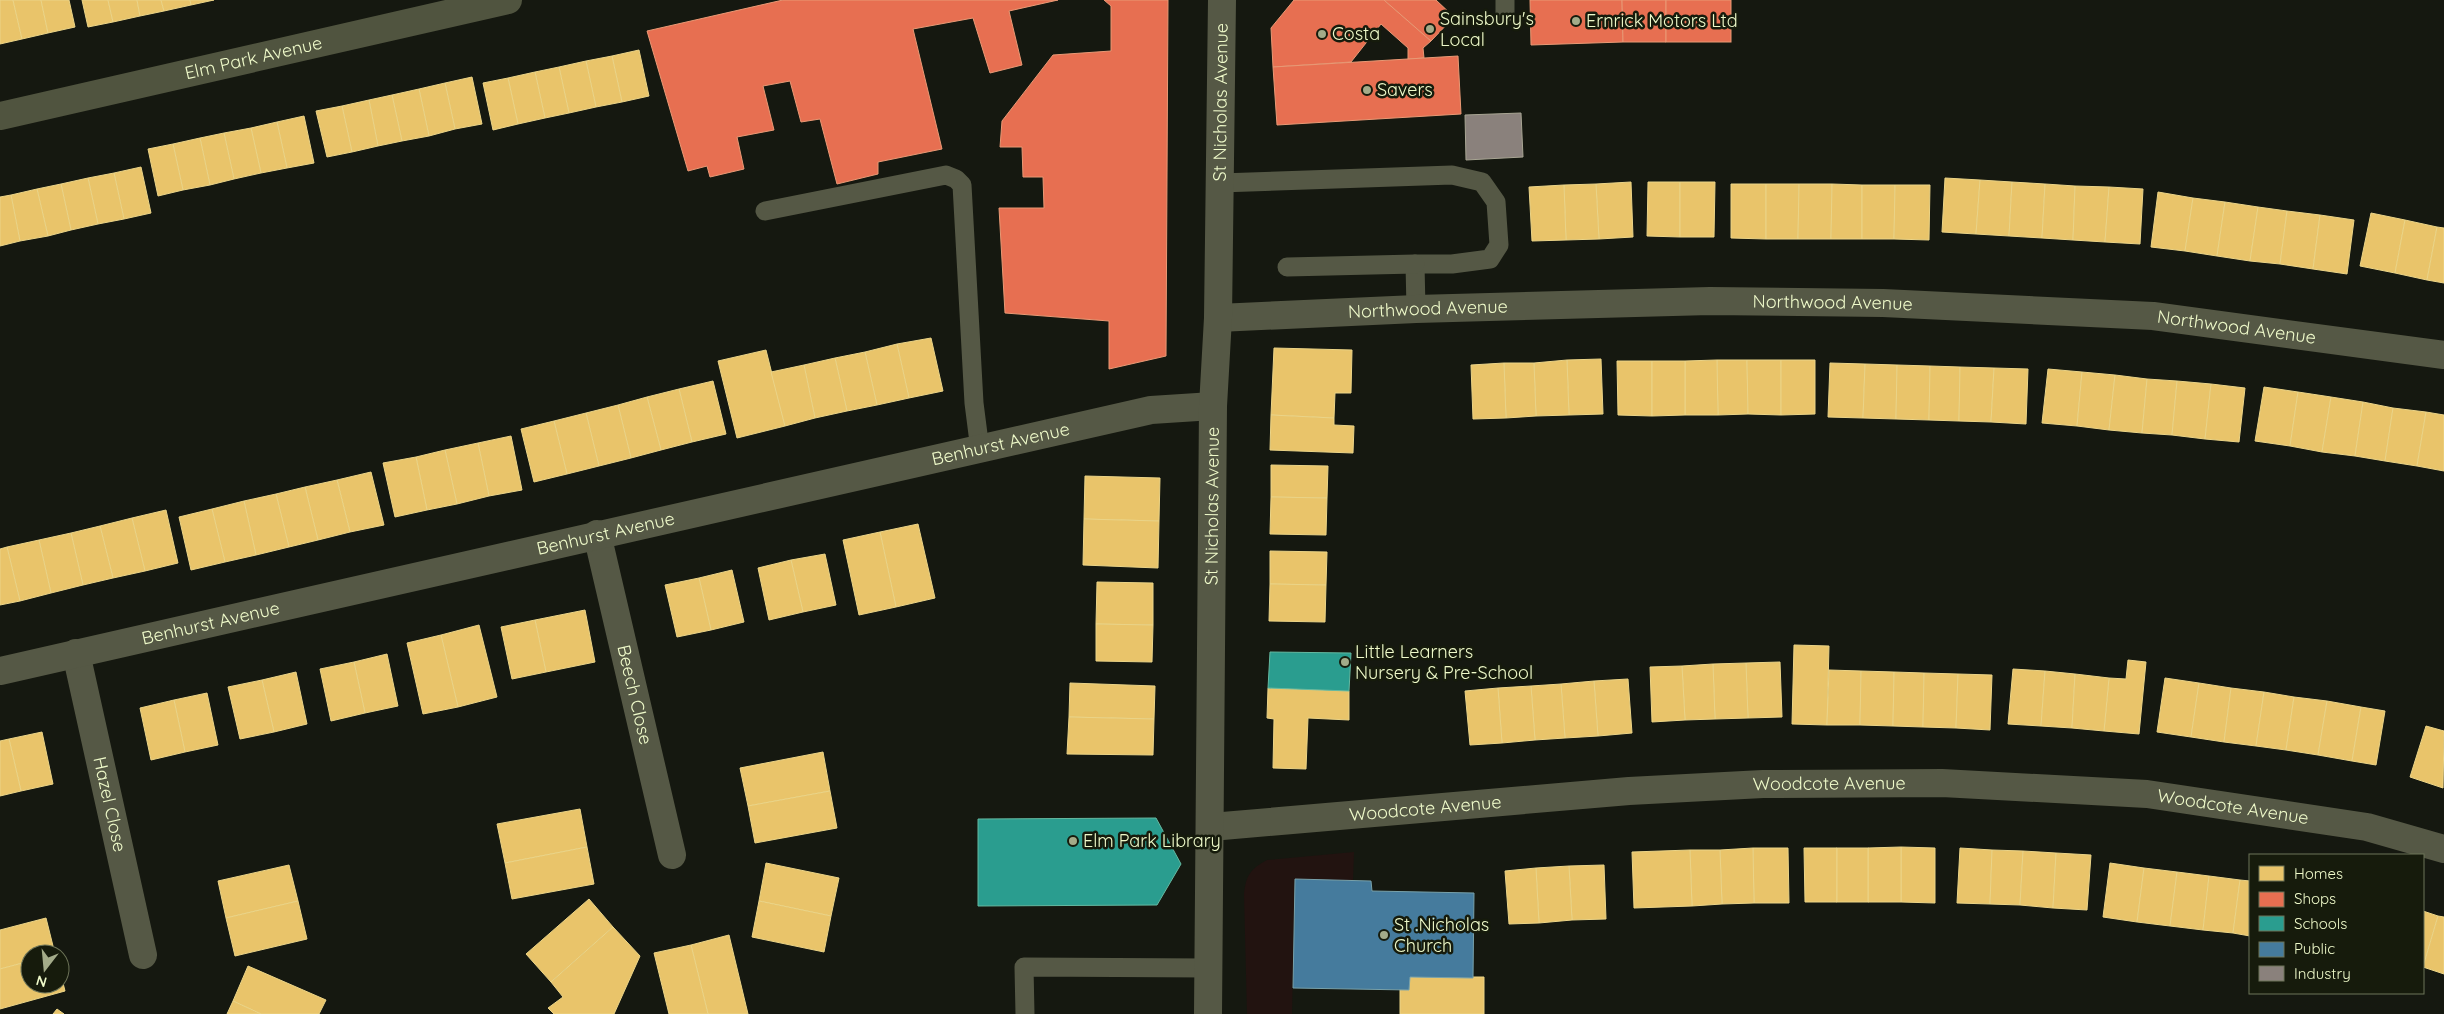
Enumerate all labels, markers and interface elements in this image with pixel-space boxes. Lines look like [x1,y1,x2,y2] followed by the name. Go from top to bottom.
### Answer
[1440,7,1534,51] place label: Sainsbury's Local
[1586,9,1738,32] place label: Ernrick Motors Ltd
[1570,15,1582,27] marker: Ernrick Motors Ltd
[1332,22,1380,45] place label: Costa
[1208,23,1233,182] street label: St Nicholas Avenue
[1424,23,1436,35] marker: Sainsbury's Local
[1316,28,1328,40] marker: Costa
[182,31,324,84] street label: Elm Park Avenue
[1377,78,1433,101] place label: Savers
[1361,84,1373,96] marker: Savers
[1753,289,1913,315] street label: Northwood Avenue
[1347,295,1508,323] street label: Northwood Avenue
[2156,305,2317,349] street label: Northwood Avenue
[929,417,1072,470] street label: Benhurst Avenue
[1200,427,1224,585] street label: St Nicholas Avenue
[534,506,677,560] street label: Benhurst Avenue
[139,596,282,650] street label: Benhurst Avenue
[1355,640,1533,684] place label: Little Learners Nursery & Pre-School
[612,642,658,747] street label: Beech Close
[1339,656,1351,668] marker: Little Learners Nursery & Pre-School
[88,754,132,854] street label: Hazel Close
[1752,771,1906,796] street label: Woodcote Avenue
[2156,784,2310,829] street label: Woodcote Avenue
[1348,790,1502,826] street label: Woodcote Avenue
[1083,829,1221,852] place label: Elm Park Library
[1067,835,1079,847] marker: Elm Park Library
[2249,854,2424,994] legend
[2294,864,2343,883] text: Homes
[2294,889,2336,908] text: Shops
[1394,913,1489,957] place label: St .Nicholas Church
[2294,914,2347,933] text: Schools
[1378,929,1390,941] marker: St .Nicholas Church
[2294,939,2335,958] text: Public
[20,944,70,994] north arrow
[2294,964,2351,983] text: Industry
[34,971,49,992] text: N

